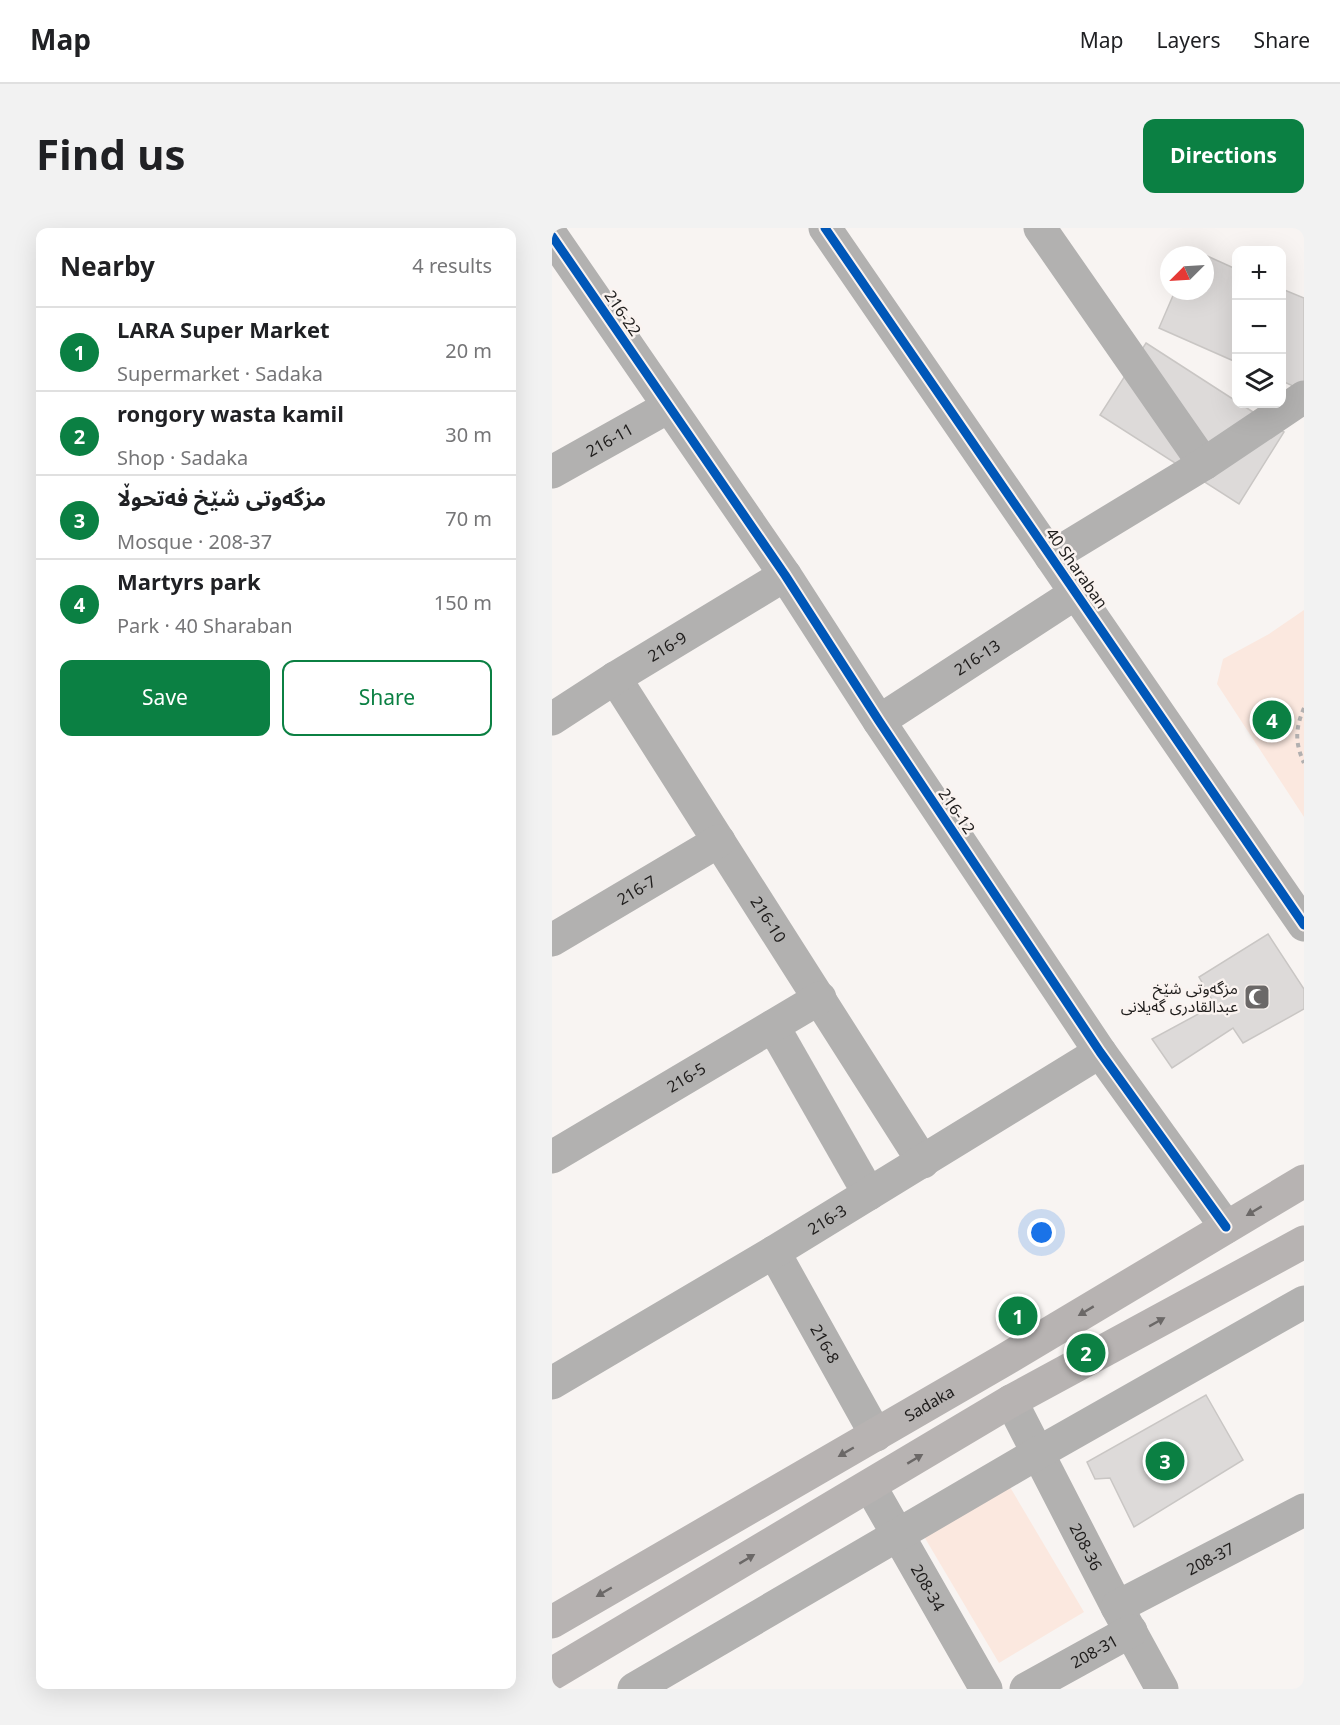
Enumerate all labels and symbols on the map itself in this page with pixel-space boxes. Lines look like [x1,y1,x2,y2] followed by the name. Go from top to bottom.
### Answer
[1160,246,1214,300] north arrow
[594,283,651,344] street label: 216-22
[580,413,641,468] street label: 216-11
[1035,520,1117,617] street label: 40 Sharaban
[641,622,694,673] street label: 216-9
[947,630,1008,686] street label: 216-13
[1252,698,1292,742] pin: 4
[928,781,985,842] street label: 216-12
[610,866,663,916] street label: 216-7
[740,889,796,950] street label: 216-10
[1121,972,1238,1024] place label: مزگەوتی شێخ عبدالقادری گەیلانی
[1242,982,1272,1012] mosque icon: مزگەوتی شێخ عبدالقادری گەیلانی
[660,1053,713,1104] street label: 216-5
[801,1195,854,1246] street label: 216-3
[1245,1206,1262,1216] one-way arrow
[1027,1218,1056,1247] your location
[998,1294,1038,1338] pin: 1
[1077,1306,1094,1316] one-way arrow
[1149,1317,1166,1327] one-way arrow
[799,1318,849,1371] street label: 216-8
[1066,1330,1106,1376] pin: 2
[898,1376,962,1433] street label: Sadaka
[1146,1438,1184,1484] pin: 3
[837,1447,854,1457] one-way arrow
[907,1454,924,1464] one-way arrow
[1058,1517,1112,1578] street label: 208-36
[1180,1533,1241,1586] street label: 208-37
[739,1553,755,1564] one-way arrow
[900,1558,955,1619] street label: 208-34
[595,1587,612,1597] one-way arrow
[1064,1625,1125,1679] street label: 208-31

